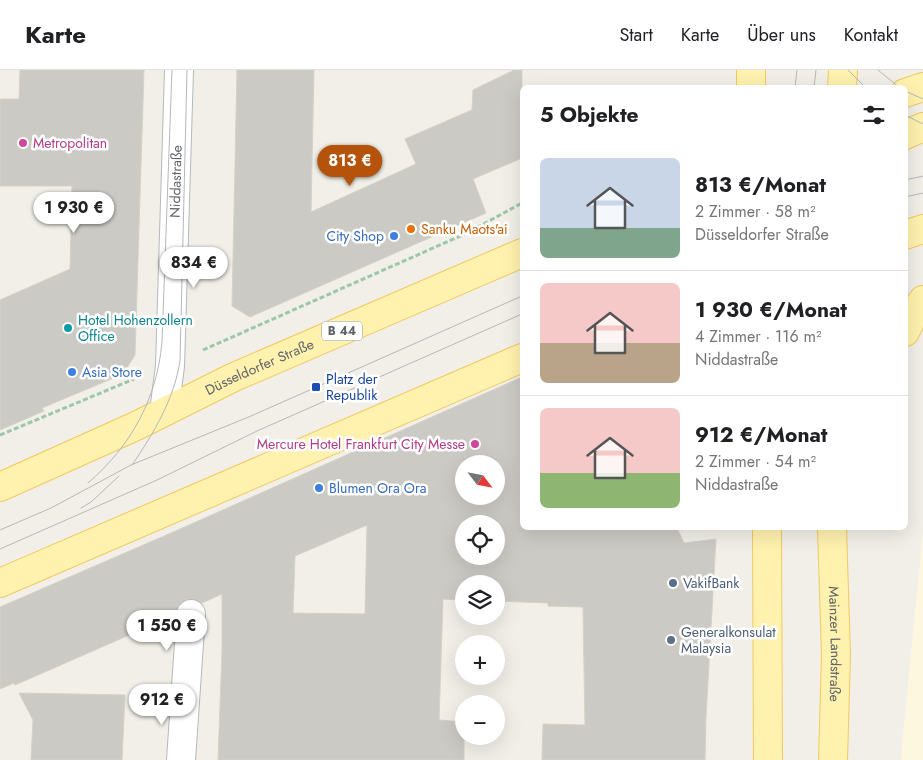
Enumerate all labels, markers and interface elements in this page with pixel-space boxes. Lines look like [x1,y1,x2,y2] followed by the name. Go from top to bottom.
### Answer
[25,17,86,52] text: Karte
[619,22,653,48] text: Start
[681,22,719,48] text: Karte
[747,22,816,48] text: Über uns
[844,22,898,48] text: Kontakt
[540,100,639,130] text: 5 Objekte
[860,101,888,129] icon: filters
[33,133,107,153] place label: Metropolitan
[17,137,29,149] marker: Metropolitan
[315,144,385,187] pin: 813 €
[165,145,187,218] street label: Niddastraße
[328,149,372,172] text: 813 €
[695,170,826,200] text: 813 €/Monat
[580,178,640,238] icon: home
[28,191,120,234] pin: 1 930 €
[44,196,104,219] text: 1 930 €
[695,200,815,223] text: 2 Zimmer · 58 m²
[421,219,508,239] place label: Sanku Maots'ai
[405,223,417,235] marker: Sanku Maots'ai
[695,223,829,246] text: Düsseldorfer Straße
[326,226,384,246] place label: City Shop
[388,230,400,242] marker: City Shop
[159,246,229,289] pin: 834 €
[171,251,217,274] text: 834 €
[695,295,847,325] text: 1 930 €/Monat
[580,303,640,363] icon: home
[78,310,193,346] place label: Hotel Hohenzollern Office
[62,322,74,334] marker: Hotel Hohenzollern Office
[322,322,362,340] road number: B 44
[695,325,822,348] text: 4 Zimmer · 116 m²
[202,334,317,400] street label: Düsseldorfer Straße
[695,348,778,371] text: Niddastraße
[82,362,142,382] place label: Asia Store
[66,366,78,378] marker: Asia Store
[326,369,378,405] place label: Platz der Republik
[310,381,322,393] marker: Platz der Republik
[695,420,828,450] text: 912 €/Monat
[580,428,640,488] icon: home
[257,434,465,454] place label: Mercure Hotel Frankfurt City Messe
[469,438,481,450] marker: Mercure Hotel Frankfurt City Messe
[695,450,816,473] text: 2 Zimmer · 54 m²
[455,455,505,505] north arrow
[455,455,505,745] map controls
[695,473,778,496] text: Niddastraße
[329,478,426,498] place label: Blumen Ora Ora
[313,482,325,494] marker: Blumen Ora Ora
[455,515,505,565] button: locate
[683,573,740,593] place label: VakifBank
[455,575,505,625] button: layers
[667,577,679,589] marker: VakifBank
[824,586,846,702] street label: Mainzer Landstraße
[121,610,213,652] pin: 1 550 €
[137,614,197,637] text: 1 550 €
[681,622,776,658] place label: Generalkonsulat Malaysia
[665,634,677,646] marker: Generalkonsulat Malaysia
[455,635,505,685] button: +
[127,684,197,726] pin: 912 €
[140,688,184,711] text: 912 €
[455,695,505,745] button: −

